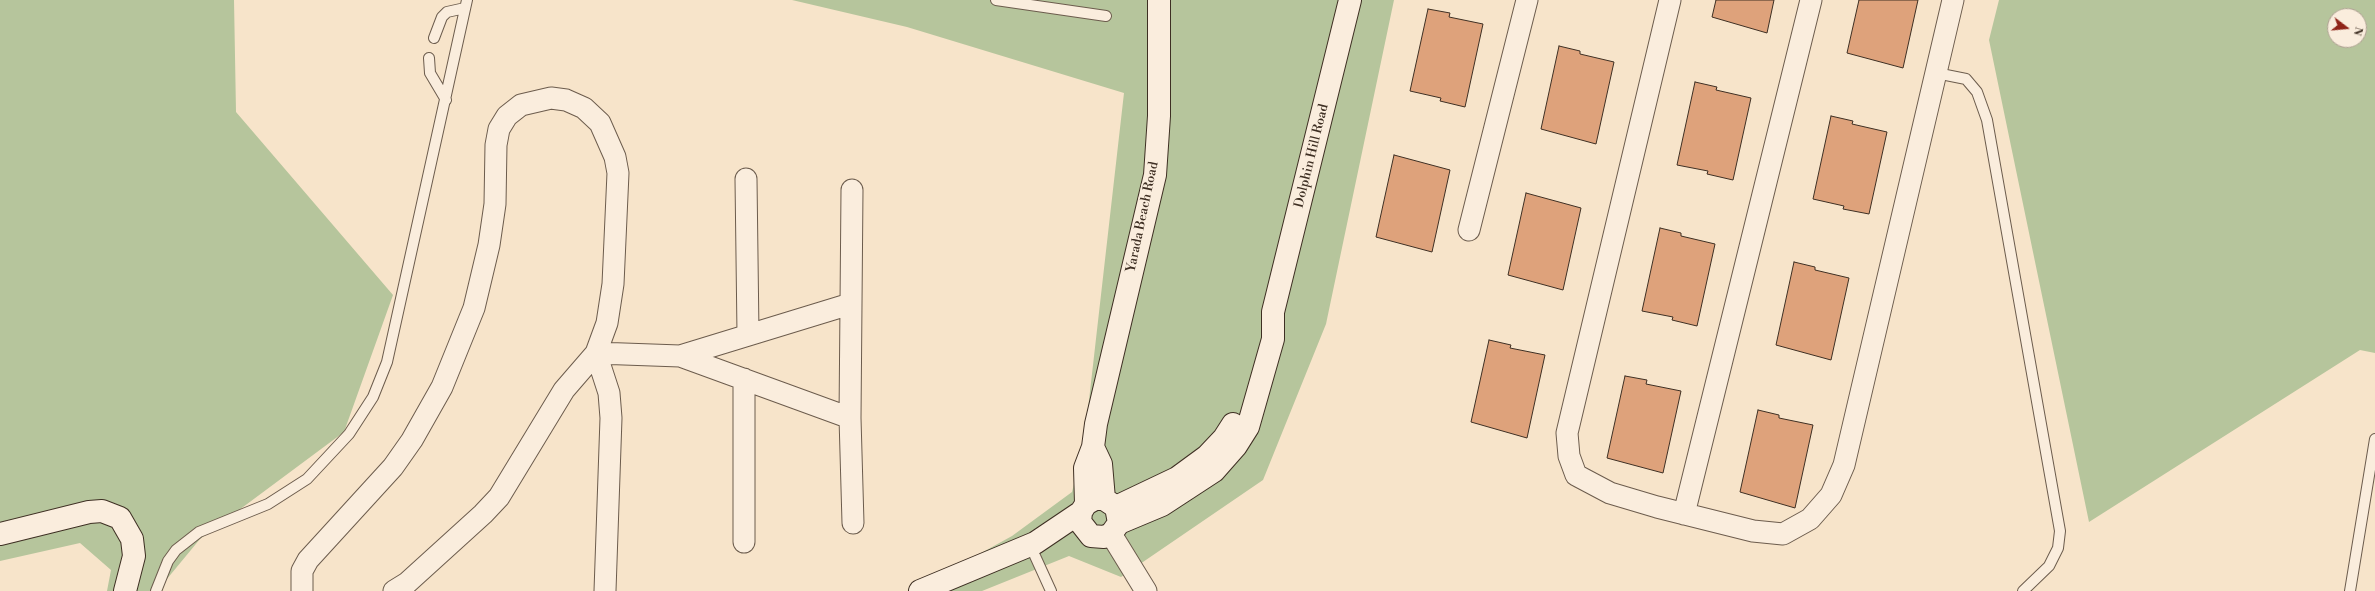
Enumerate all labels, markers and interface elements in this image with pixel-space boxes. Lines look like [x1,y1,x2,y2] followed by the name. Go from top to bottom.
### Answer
[2327,8,2367,48] north arrow
[2350,25,2366,37] text: N
[1292,102,1332,210] street label: Dolphin Hill Road
[1124,160,1162,274] street label: Yarada Beach Road

